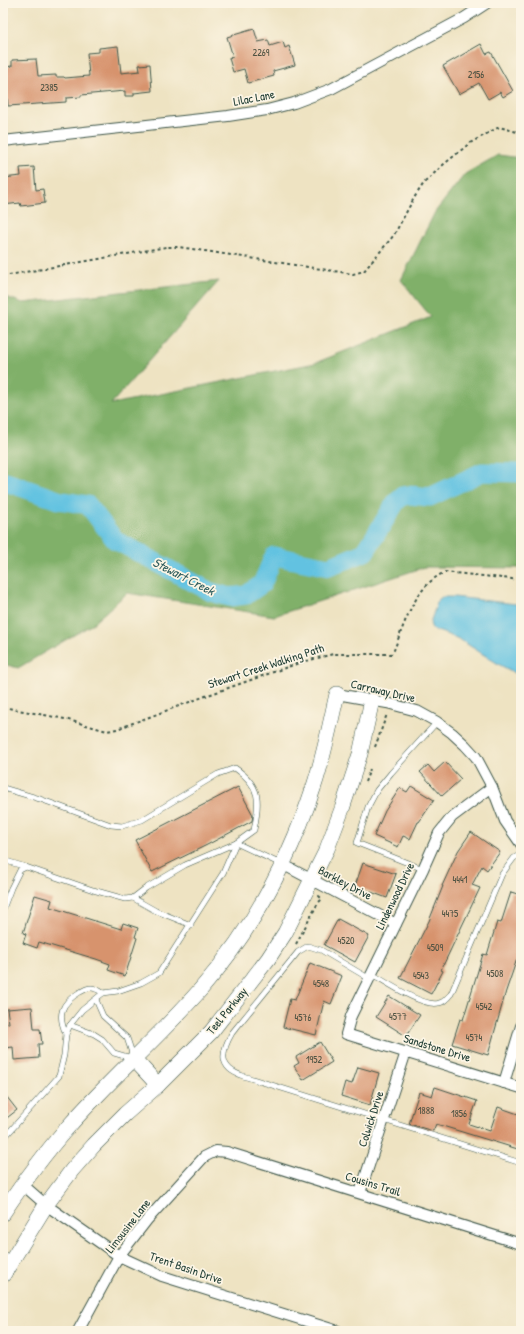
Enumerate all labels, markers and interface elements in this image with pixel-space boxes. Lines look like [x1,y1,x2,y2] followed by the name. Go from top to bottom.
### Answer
[252,46,270,59] house number: 2269
[468,68,484,81] house number: 2156
[40,81,59,94] house number: 2385
[232,85,276,110] street label: Lilac Lane
[150,553,219,600] water label: Stewart Creek
[206,639,326,692] street label: Stewart Creek Walking Path
[349,675,417,706] street label: Carraway Drive
[371,859,418,932] street label: Lindenwood Drive
[315,861,375,904] street label: Barkley Drive
[453,873,468,886] house number: 4441
[442,907,459,920] house number: 4475
[337,934,355,947] house number: 4520
[427,941,443,954] house number: 4509
[487,967,503,980] house number: 4508
[413,969,430,982] house number: 4543
[313,977,329,990] house number: 4548
[202,983,251,1038] street label: Teel Parkway
[476,1000,493,1013] house number: 4542
[389,1010,407,1023] house number: 4577
[295,1011,311,1024] house number: 4576
[401,1029,473,1066] street label: Sandstone Drive
[466,1031,483,1044] house number: 4574
[306,1053,322,1066] house number: 1952
[354,1089,388,1149] street label: Colwick Drive
[418,1104,434,1117] house number: 1888
[451,1107,467,1120] house number: 1856
[343,1167,404,1200] street label: Cousins Trail
[101,1195,154,1256] street label: Limousine Lane
[147,1247,225,1288] street label: Trent Basin Drive

